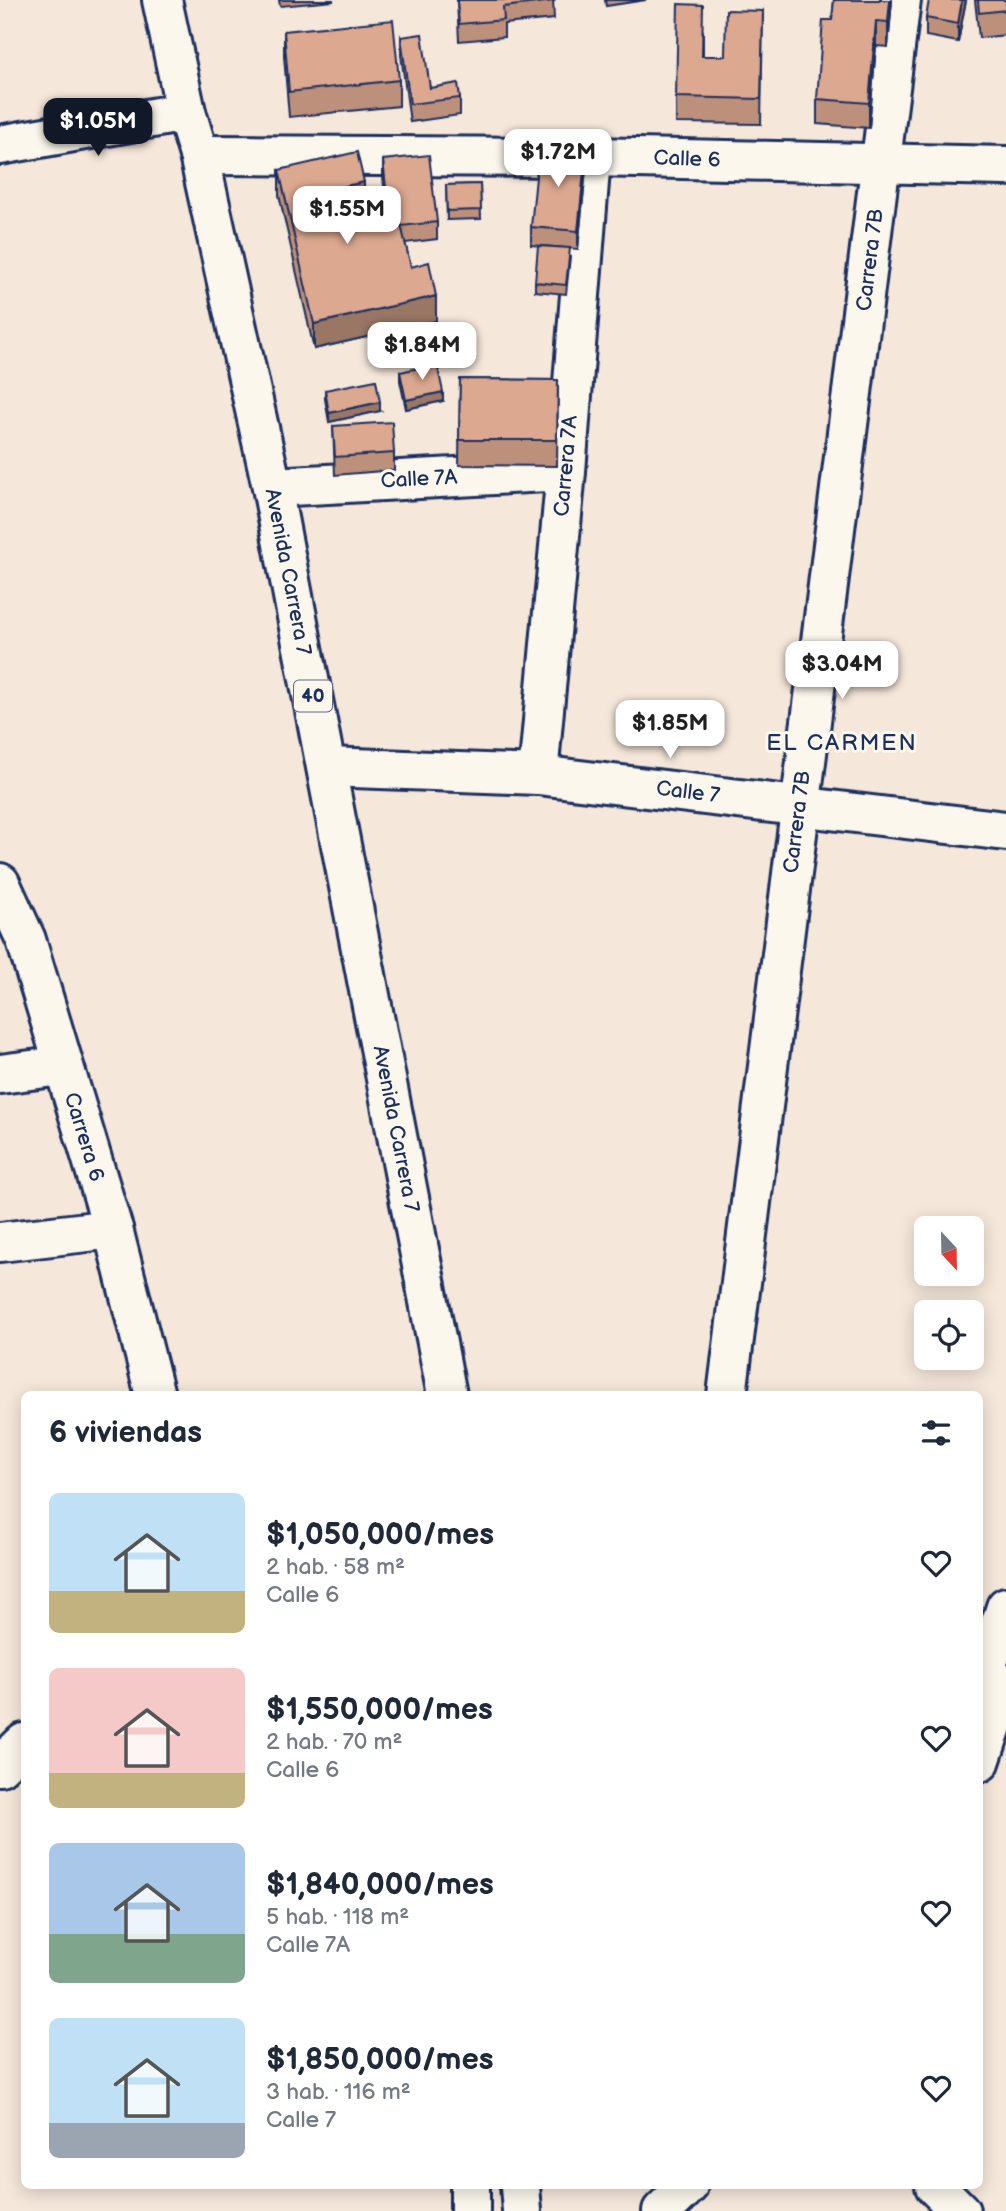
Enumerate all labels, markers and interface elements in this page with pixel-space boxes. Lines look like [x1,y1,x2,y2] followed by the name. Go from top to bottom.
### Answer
[41,99,155,158] pin: $1.05M
[59,107,137,135] text: $1.05M
[501,130,615,189] pin: $1.72M
[520,138,596,166] text: $1.72M
[653,145,721,173] street label: Calle 6
[290,187,404,246] pin: $1.55M
[309,195,385,223] text: $1.55M
[851,207,889,313] street label: Carrera 7B
[365,322,479,382] pin: $1.84M
[383,331,461,359] text: $1.84M
[549,414,583,518] street label: Carrera 7A
[380,465,458,493] street label: Calle 7A
[260,486,317,658] street label: Avenida Carrera 7
[785,642,899,701] pin: $3.04M
[801,650,883,678] text: $3.04M
[294,680,332,712] road number: 40
[613,700,727,760] pin: $1.85M
[632,709,708,737] text: $1.85M
[766,729,918,757] district label: EL CARMEN
[778,769,816,875] street label: Carrera 7B
[655,776,722,808] street label: Calle 7
[368,1043,425,1215] street label: Avenida Carrera 7
[59,1090,109,1185] street label: Carrera 6
[914,1216,984,1286] north arrow
[914,1216,984,1370] map controls
[914,1300,984,1370] button: locate
[917,1414,955,1452] icon: filters
[49,1415,202,1451] text: 6 viviendas
[266,1517,494,1553] text: $1,050,000/mes
[105,1521,189,1605] icon: home
[917,1544,955,1582] icon: heart
[266,1553,405,1581] text: 2 hab. · 58 m²
[266,1581,339,1609] text: Calle 6
[266,1692,493,1728] text: $1,550,000/mes
[105,1696,189,1780] icon: home
[917,1719,955,1757] icon: heart
[266,1728,403,1756] text: 2 hab. · 70 m²
[266,1756,339,1784] text: Calle 6
[266,1867,494,1903] text: $1,840,000/mes
[105,1871,189,1955] icon: home
[917,1894,955,1932] icon: heart
[266,1903,409,1931] text: 5 hab. · 118 m²
[266,1931,350,1959] text: Calle 7A
[266,2042,493,2078] text: $1,850,000/mes
[105,2046,189,2130] icon: home
[917,2069,955,2107] icon: heart
[266,2078,411,2106] text: 3 hab. · 116 m²
[266,2106,336,2134] text: Calle 7

